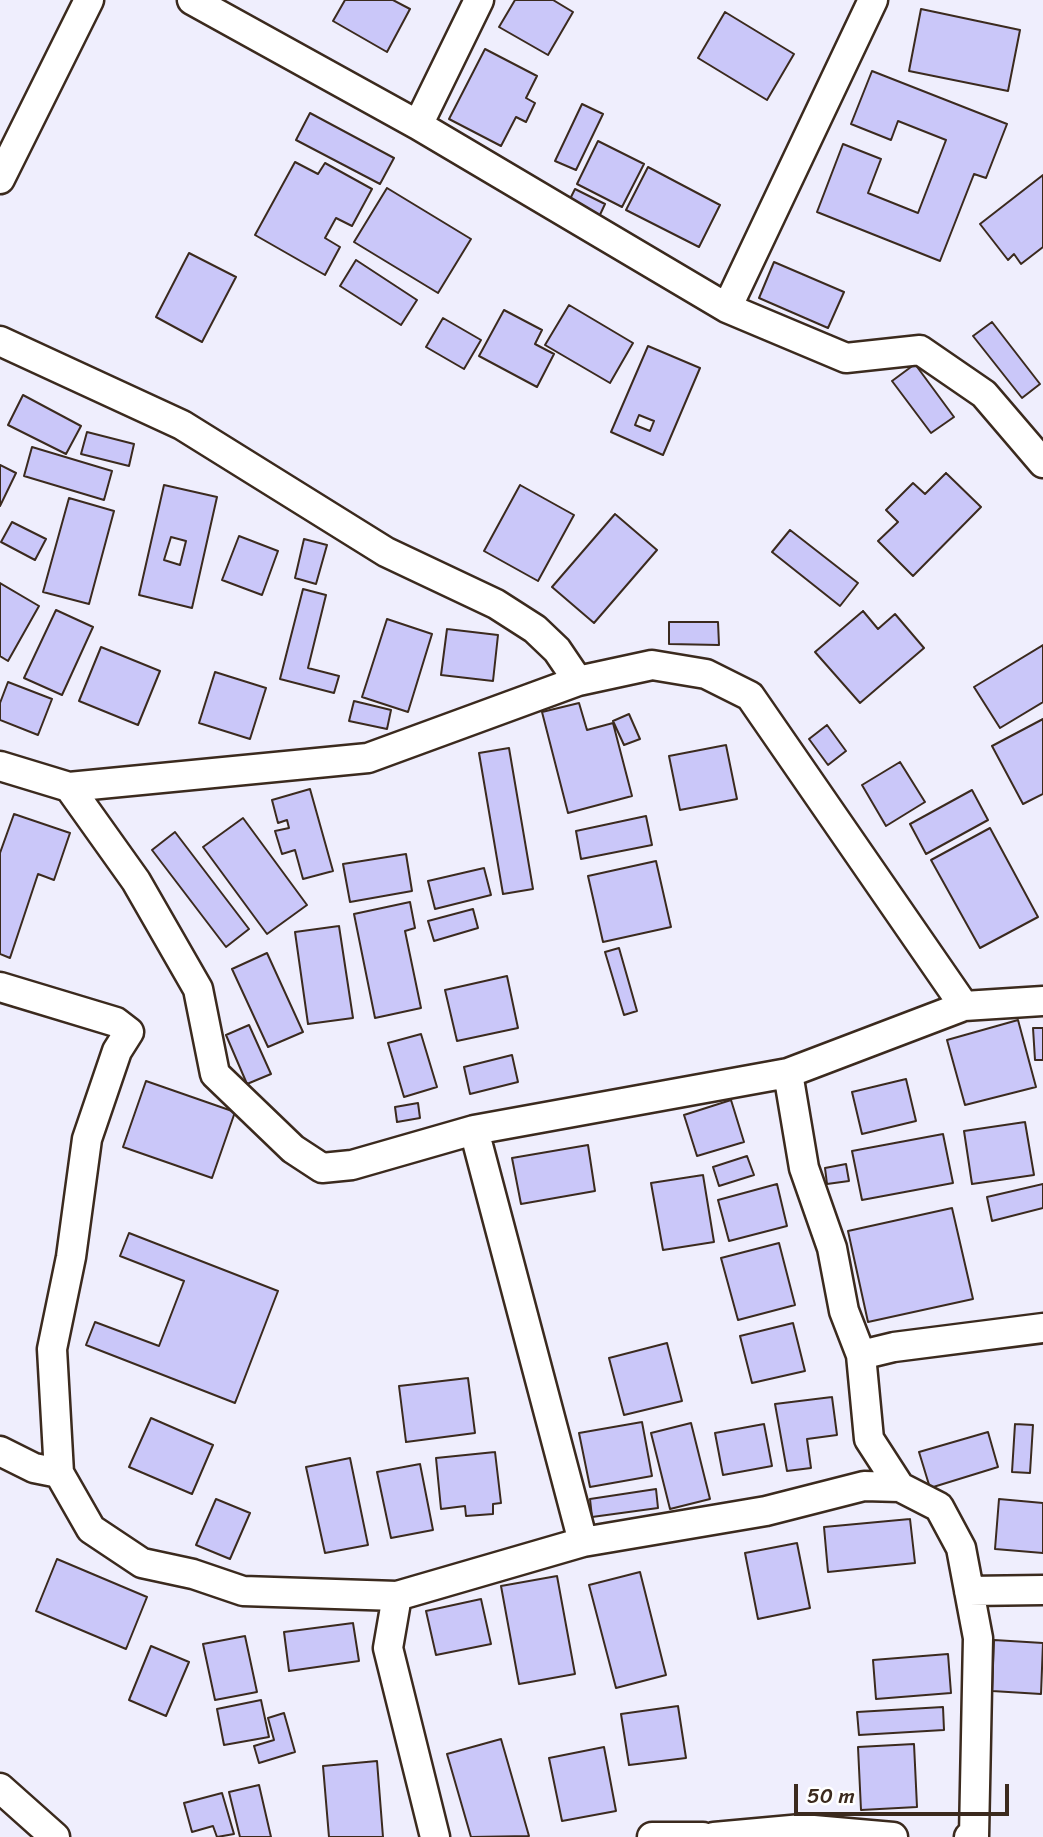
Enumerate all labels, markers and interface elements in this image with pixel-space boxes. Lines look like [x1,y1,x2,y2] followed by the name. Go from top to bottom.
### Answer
[798,1770,1013,1814] scale bar
[807,1777,855,1815] text: 50 m

